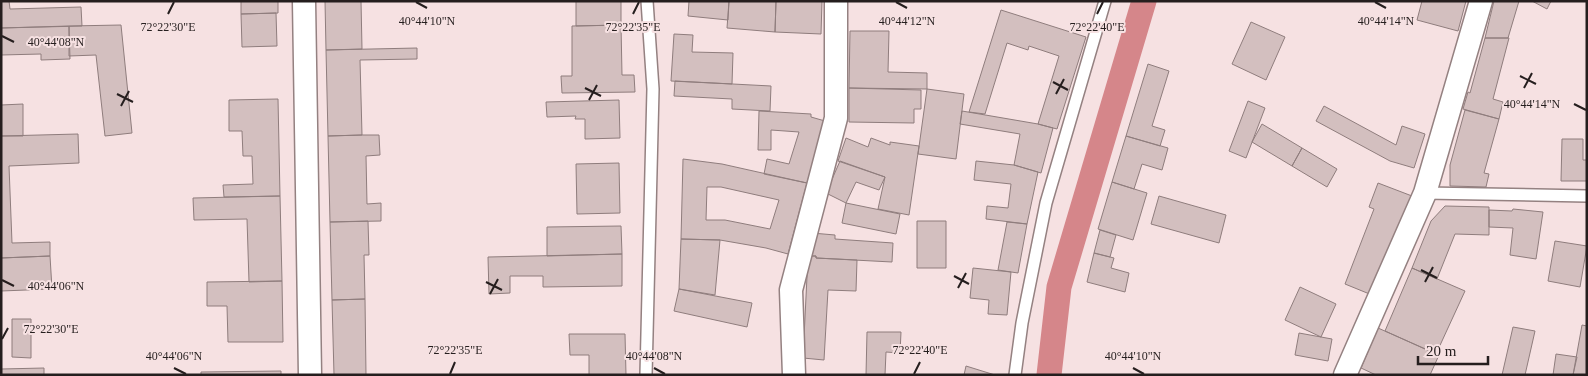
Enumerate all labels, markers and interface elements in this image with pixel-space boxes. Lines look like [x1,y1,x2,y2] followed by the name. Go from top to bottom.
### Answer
[399,14,456,28] text: 40°44'10"N
[879,14,936,28] text: 40°44'12"N
[1358,14,1415,28] text: 40°44'14"N
[140,20,196,34] text: 72°22'30"E
[605,20,661,34] text: 72°22'35"E
[1069,20,1125,34] text: 72°22'40"E
[28,35,85,49] text: 40°44'08"N
[1504,97,1561,111] text: 40°44'14"N
[28,279,85,293] text: 40°44'06"N
[23,322,79,336] text: 72°22'30"E
[1418,334,1488,366] scale bar
[427,343,483,357] text: 72°22'35"E
[892,343,948,357] text: 72°22'40"E
[1426,343,1457,359] text: 20 m
[146,349,203,363] text: 40°44'06"N
[626,349,683,363] text: 40°44'08"N
[1105,349,1162,363] text: 40°44'10"N

